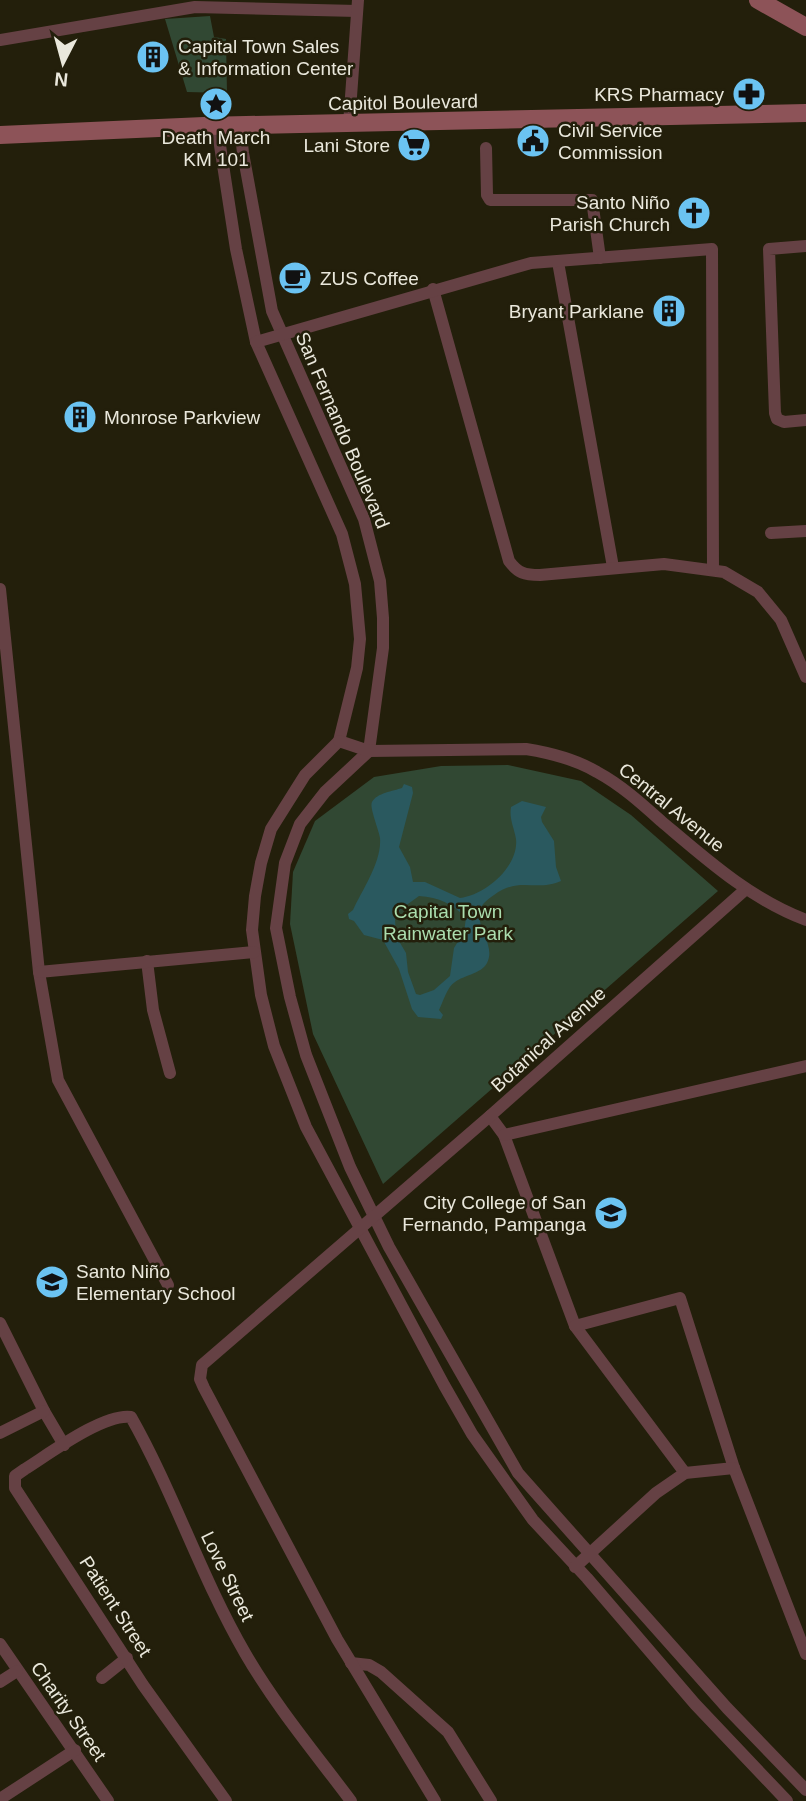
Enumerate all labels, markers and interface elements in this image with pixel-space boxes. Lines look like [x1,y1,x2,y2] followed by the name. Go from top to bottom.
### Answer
[28,28,98,98] north arrow
[178,36,354,79] place label: Capital Town Sales & Information Center
[134,38,172,76] building icon: Capital Town Sales & Information Center
[53,68,69,91] text: N
[730,75,768,113] pharmacy icon: KRS Pharmacy
[594,84,724,105] place label: KRS Pharmacy
[197,85,235,123] place icon: Death March KM 101
[328,91,478,114] street label: Capitol Boulevard
[558,120,663,163] place label: Civil Service Commission
[514,122,552,160] public building icon: Civil Service Commission
[395,126,433,164] supermarket icon: Lani Store
[162,127,270,170] place label: Death March KM 101
[303,135,390,156] place label: Lani Store
[550,192,670,235] place label: Santo Niño Parish Church
[675,194,713,232] church icon: Santo Niño Parish Church
[276,259,314,297] cafe icon: ZUS Coffee
[320,268,419,289] place label: ZUS Coffee
[650,292,688,330] building icon: Bryant Parklane
[509,301,644,322] place label: Bryant Parklane
[292,329,393,532] street label: San Fernando Boulevard
[61,398,99,436] building icon: Monrose Parkview
[104,407,261,428] place label: Monrose Parkview
[615,758,729,856] street label: Central Avenue
[383,901,513,944] park label: Capital Town Rainwater Park
[487,983,610,1096] street label: Botanical Avenue
[402,1192,586,1235] place label: City College of San Fernando, Pampanga
[592,1194,630,1232] school or university icon: City College of San Fernando, Pampanga
[76,1261,235,1304] place label: Santo Niño Elementary School
[33,1263,71,1301] school or university icon: Santo Niño Elementary School
[197,1528,259,1625] street label: Love Street
[75,1552,156,1661] street label: Patient Street
[27,1658,111,1765] street label: Charity Street

